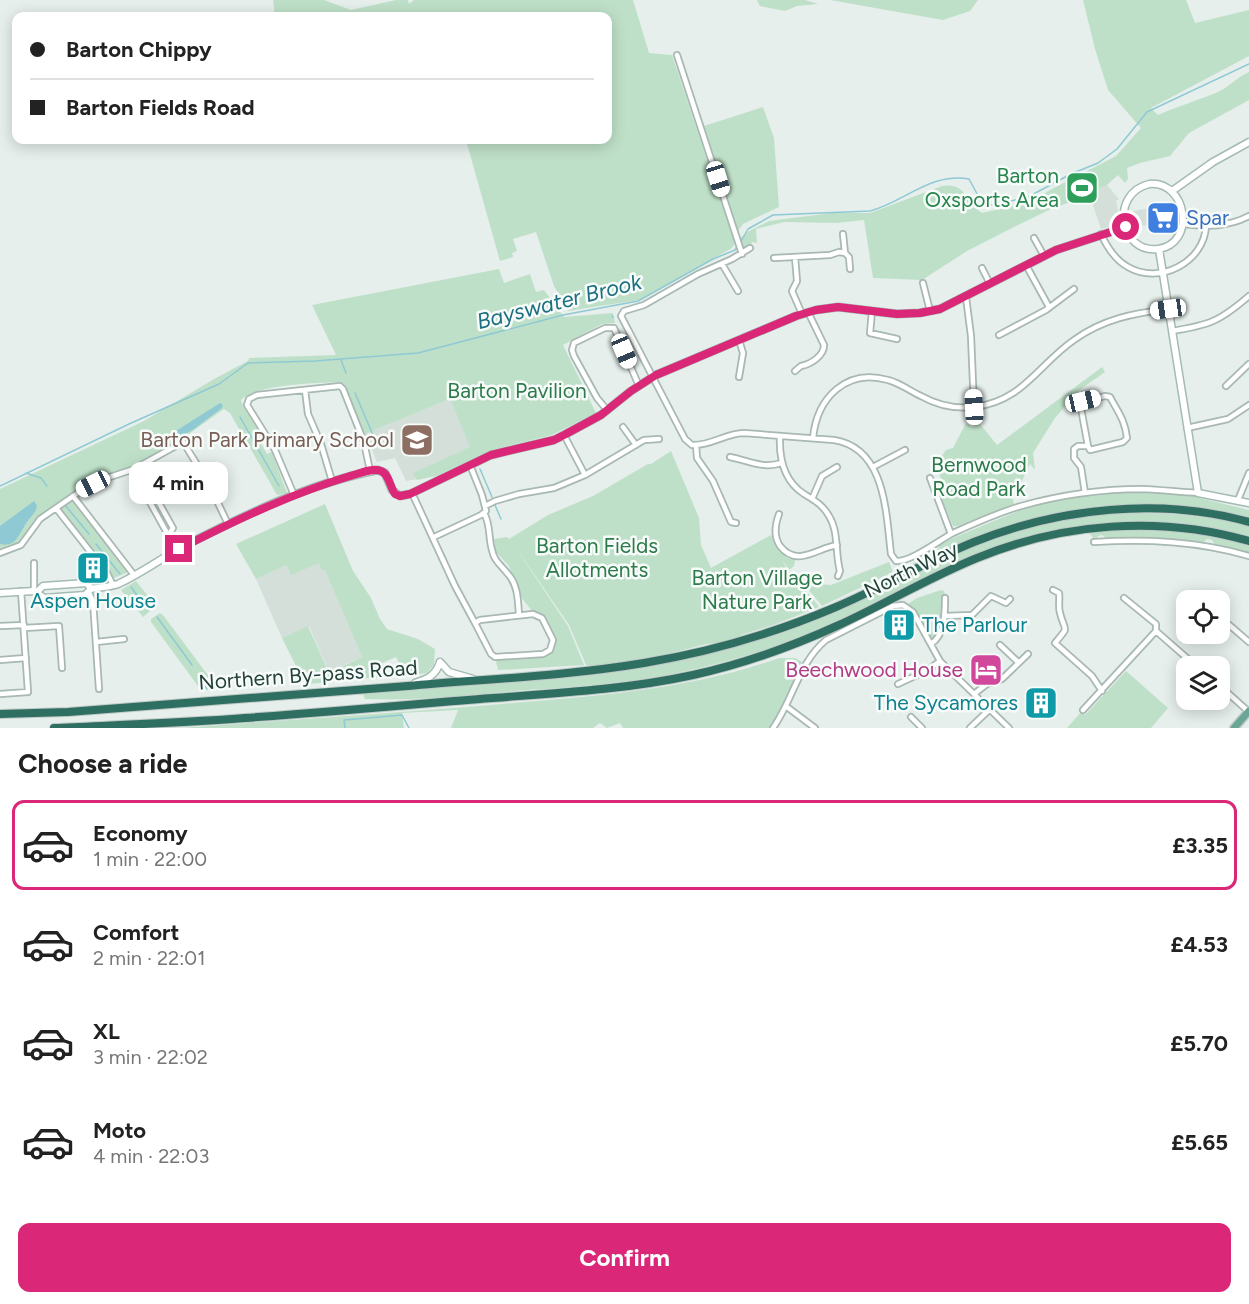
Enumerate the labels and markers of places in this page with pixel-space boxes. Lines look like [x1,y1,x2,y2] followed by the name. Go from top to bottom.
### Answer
[925,163,1059,212] place label: Barton Oxsports Area
[1064,170,1100,206] sports icon: Barton Oxsports Area
[1145,200,1181,236] supermarket icon: Spar
[1186,205,1229,230] place label: Spar
[399,422,435,458] school or university icon: Barton Park Primary School
[140,427,394,452] place label: Barton Park Primary School
[75,550,111,586] building icon: Aspen House
[30,588,156,613] place label: Aspen House
[881,607,917,643] building icon: The Parlour
[922,612,1027,637] place label: The Parlour
[968,652,1004,688] hotel icon: Beechwood House
[785,657,963,682] place label: Beechwood House
[1023,685,1059,721] building icon: The Sycamores
[874,690,1018,715] place label: The Sycamores

